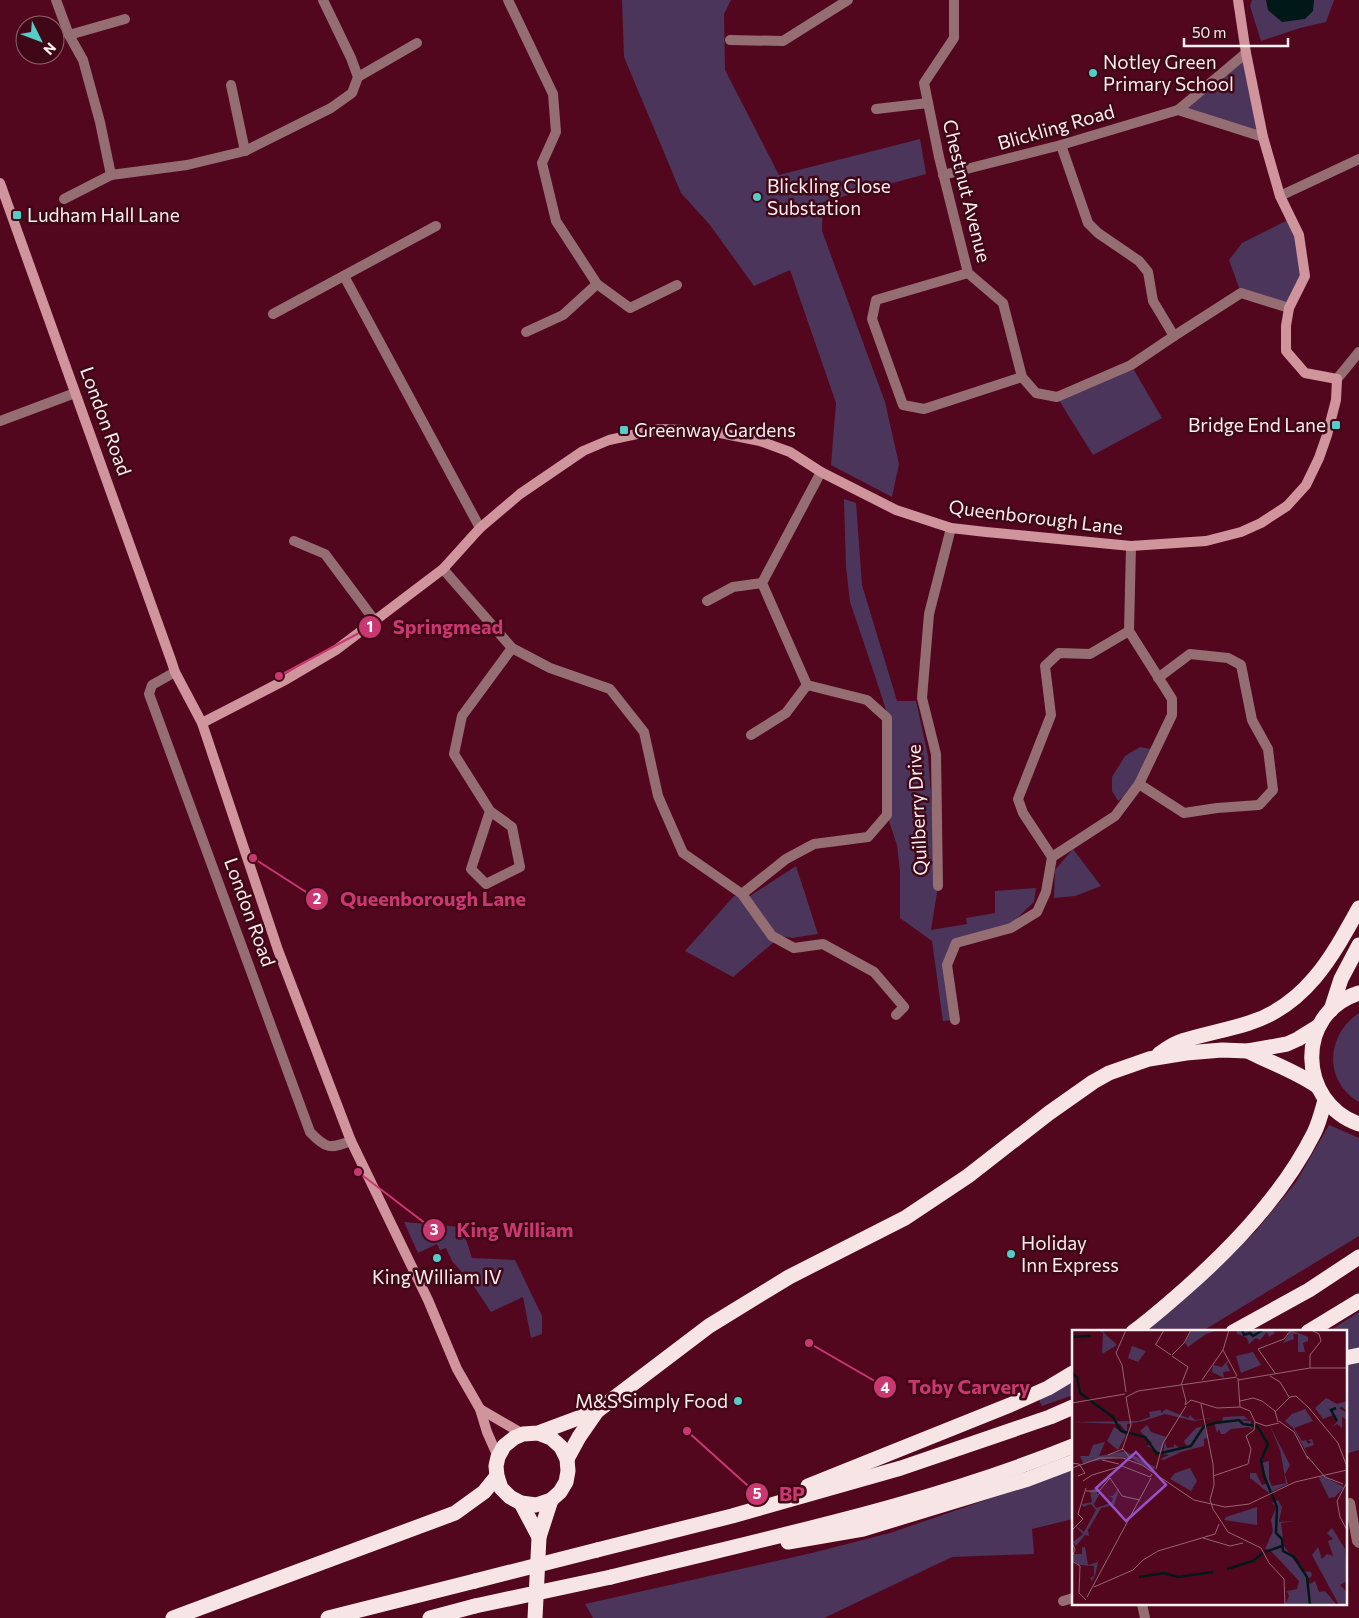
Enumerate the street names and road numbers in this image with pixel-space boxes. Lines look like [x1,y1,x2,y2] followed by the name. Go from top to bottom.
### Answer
[995,99,1117,154] street label: Blickling Road
[939,117,996,265] street label: Chestnut Avenue
[76,363,137,478] street label: London Road
[948,494,1125,539] street label: Queenborough Lane
[902,744,931,876] street label: Quilberry Drive
[220,854,281,969] street label: London Road

